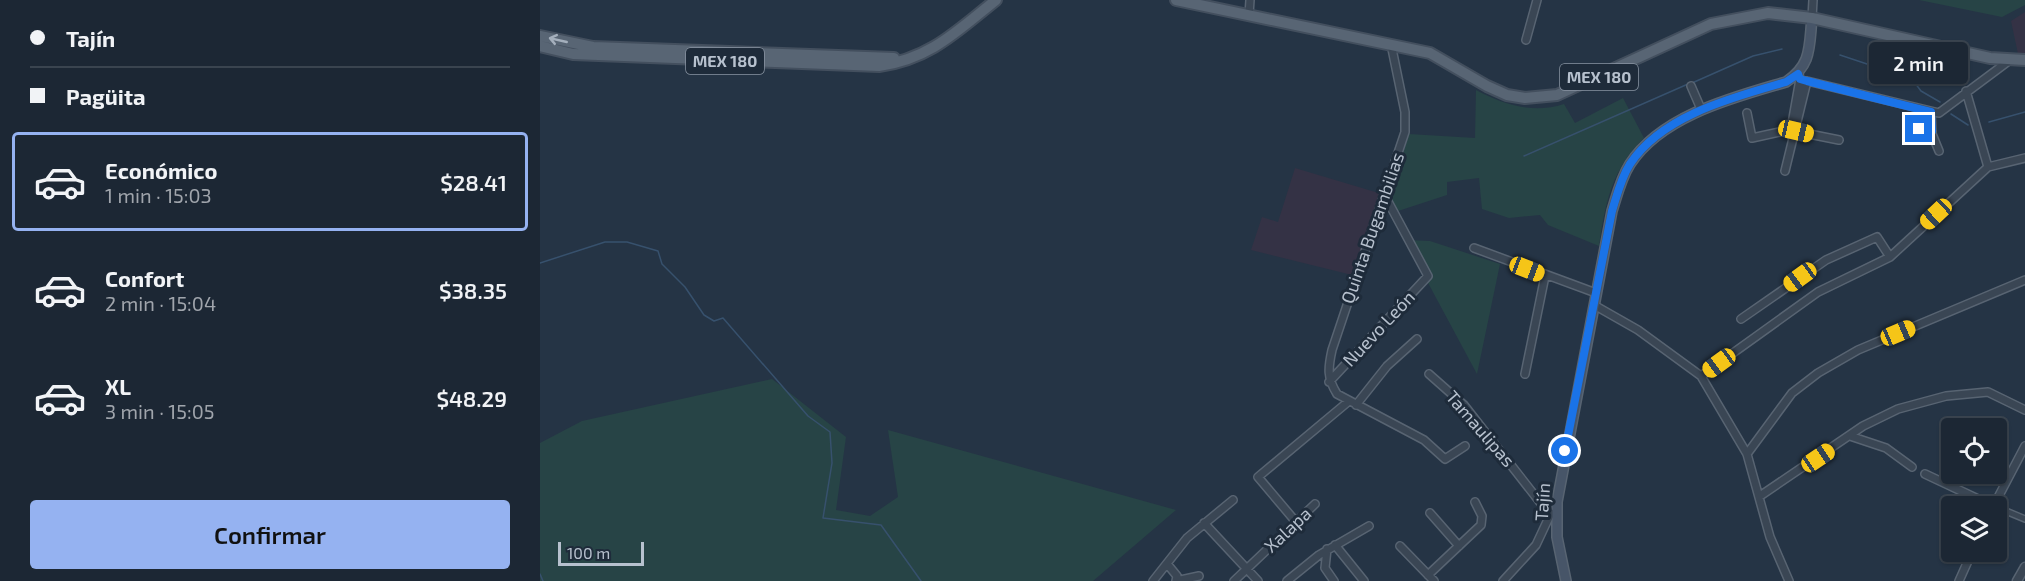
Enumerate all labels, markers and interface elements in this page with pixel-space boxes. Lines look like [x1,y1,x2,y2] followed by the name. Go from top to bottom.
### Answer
[66,25,115,51] text: Tajín
[549,34,568,45] one-way arrow
[1870,42,1968,84] callout: 2 min
[686,48,764,74] road number: MEX 180
[1893,51,1944,75] text: 2 min
[1560,64,1638,90] road number: MEX 180
[66,83,146,109] text: Pagüita
[1905,115,1932,142] route end
[1776,118,1816,144] car
[1336,149,1408,306] street label: Quinta Bugambilias
[33,155,87,209] icon: car
[105,157,217,183] text: Económico
[440,169,507,195] text: $28.41
[105,183,212,207] text: 1 min · 15:03
[1917,195,1955,233] car
[1507,254,1547,284] car
[1780,259,1820,295] car
[33,263,87,317] icon: car
[105,265,184,291] text: Confort
[439,277,507,303] text: $38.35
[1338,286,1419,371] street label: Nuevo León
[105,291,216,315] text: 2 min · 15:04
[1878,318,1918,348] car
[1699,345,1739,381] car
[33,371,87,425] icon: car
[105,373,131,399] text: XL
[436,385,507,411] text: $48.29
[1442,386,1520,471] street label: Tamaulipas
[105,399,215,423] text: 3 min · 15:05
[1941,418,2007,562] map controls
[1941,418,2007,484] button: locate
[1551,437,1578,464] route start
[1798,440,1838,476] car
[1530,482,1554,522] street label: Tajín
[1941,496,2007,562] button: layers
[30,500,510,569] button: Confirmar
[1259,502,1315,557] street label: Xalapa
[558,539,644,566] scale bar
[567,543,610,562] text: 100 m

